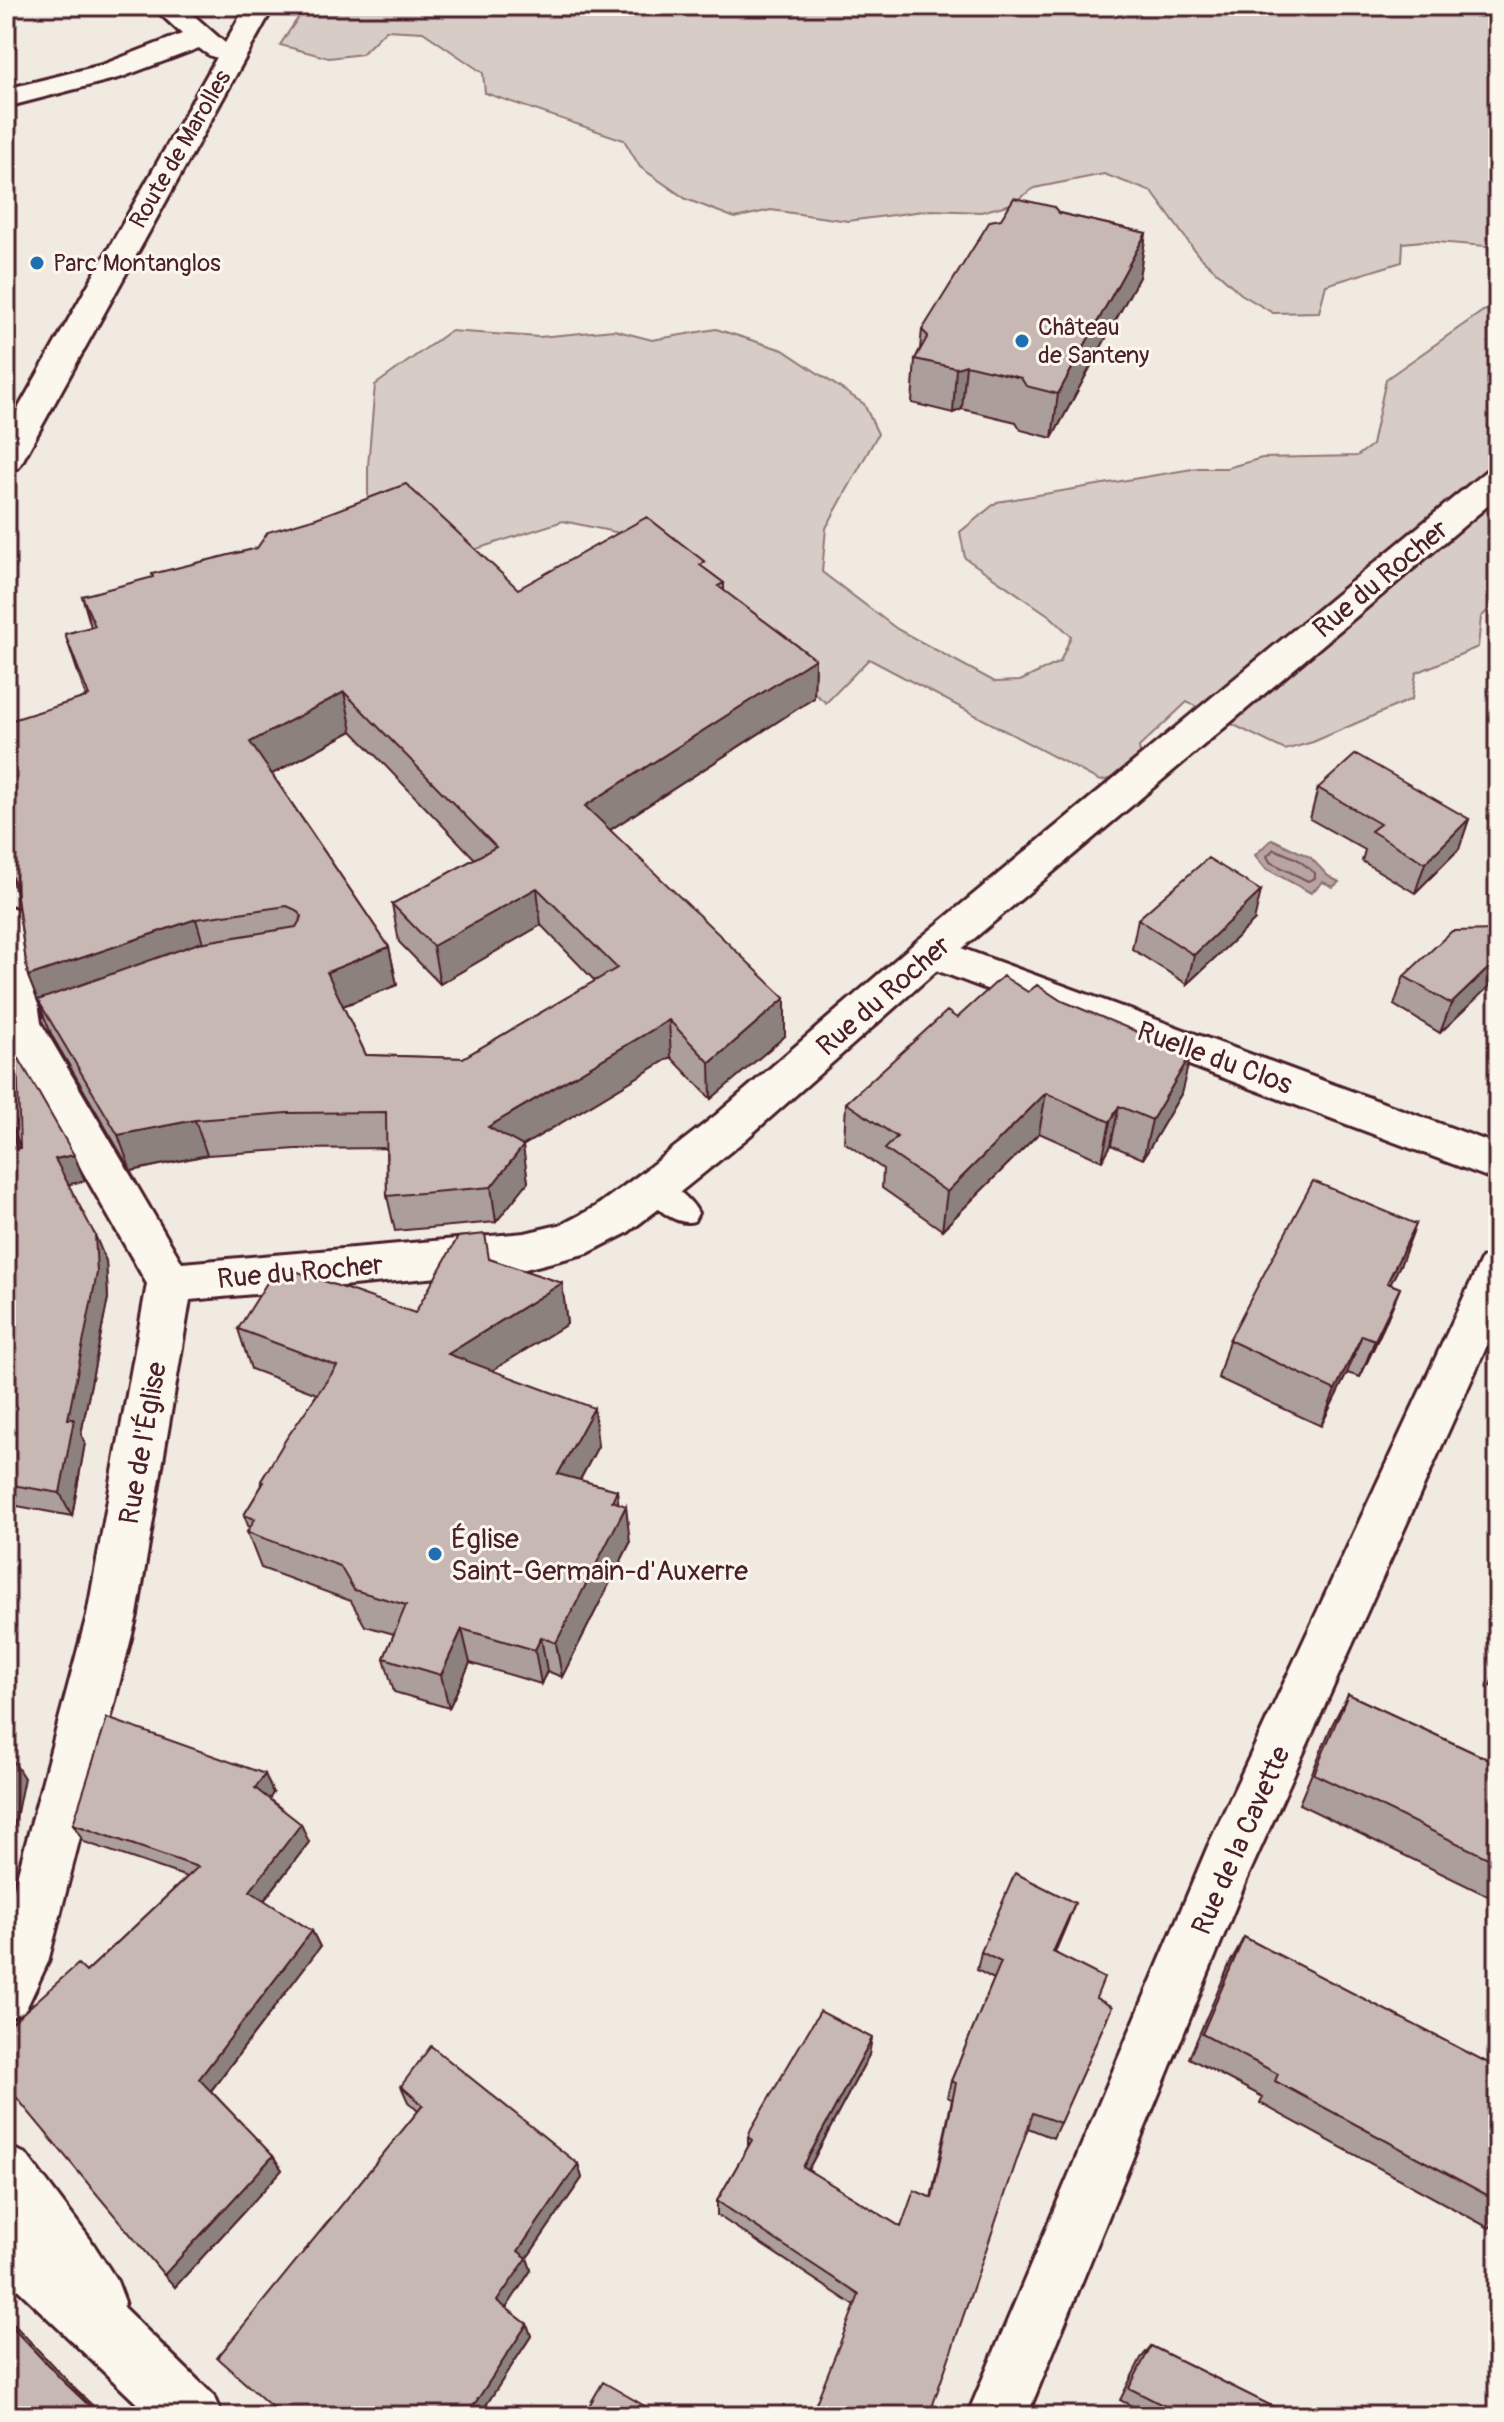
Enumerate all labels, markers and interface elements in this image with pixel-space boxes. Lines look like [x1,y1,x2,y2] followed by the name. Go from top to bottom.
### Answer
[123,65,238,234] street label: Route de Marolles
[53,249,221,278] place label: Parc Montanglos
[28,254,46,272] marker: Parc Montanglos
[1038,313,1149,370] place label: Château de Santeny
[1013,332,1031,350] marker: Château de Santeny
[1306,512,1456,646] street label: Rue du Rocher
[810,928,958,1064] street label: Rue du Rocher
[1132,1014,1297,1103] street label: Ruelle du Clos
[216,1248,385,1297] street label: Rue du Rocher
[112,1359,175,1527] street label: Rue de l'Église
[451,1522,748,1589] place label: Église Saint-Germain-d'Auxerre
[426,1545,444,1563] marker: Église Saint-Germain-d'Auxerre
[1184,1741,1299,1940] street label: Rue de la Cavette

